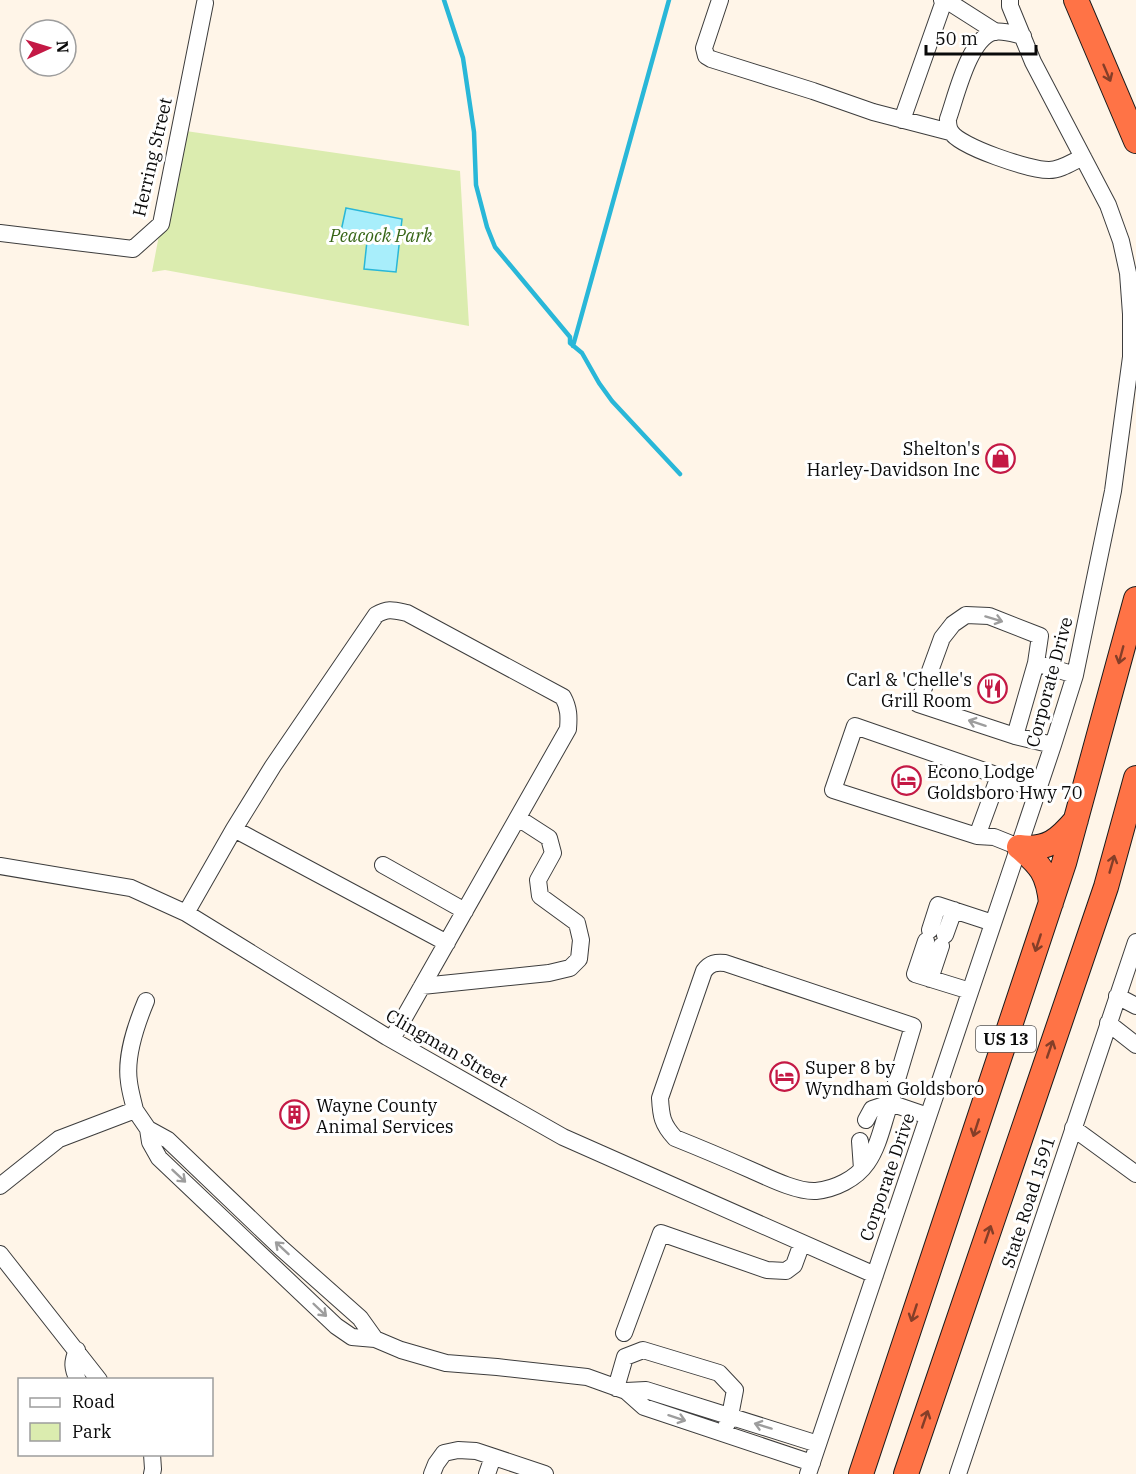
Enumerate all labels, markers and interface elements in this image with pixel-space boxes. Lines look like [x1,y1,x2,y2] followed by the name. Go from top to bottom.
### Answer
[18,18,78,78] north arrow
[926,18,1036,56] scale bar
[935,27,978,50] text: 50 m
[53,40,73,54] text: N
[1102,63,1113,82] one-way arrow
[127,95,177,219] street label: Herring Street
[328,224,433,247] park label: Peacock Park
[806,437,980,481] place label: Shelton's Harley-Davidson Inc
[985,442,1017,474] shop icon: Shelton's Harley-Davidson Inc
[984,614,1003,625] one-way arrow
[1021,614,1077,750] street label: Corporate Drive
[1114,645,1126,664] one-way arrow
[846,668,972,712] place label: Carl & 'Chelle's Grill Room
[977,673,1009,705] restaurant icon: Carl & 'Chelle's Grill Room
[968,717,987,728] one-way arrow
[927,760,1083,804] place label: Econo Lodge Goldsboro Hwy 70
[890,765,922,797] hotel icon: Econo Lodge Goldsboro Hwy 70
[1107,855,1118,874] one-way arrow
[1031,933,1042,952] one-way arrow
[382,1004,512,1092] street label: Clingman Street
[976,1026,1036,1052] road number: US 13
[1046,1040,1057,1059] one-way arrow
[805,1056,984,1100] place label: Super 8 by Wyndham Goldsboro
[768,1061,800,1093] hotel icon: Super 8 by Wyndham Goldsboro
[316,1094,454,1138] place label: Wayne County Animal Services
[279,1099,311,1131] building icon: Wayne County Animal Services
[854,1110,920,1244] street label: Corporate Drive
[970,1118,981,1137] one-way arrow
[996,1133,1060,1271] street label: State Road 1591
[171,1169,186,1183] one-way arrow
[983,1225,994,1244] one-way arrow
[274,1240,289,1255] one-way arrow
[313,1303,328,1317] one-way arrow
[908,1303,919,1322] one-way arrow
[18,1378,213,1456] legend
[72,1390,115,1413] text: Road
[920,1410,931,1429] one-way arrow
[667,1413,686,1424] one-way arrow
[72,1420,112,1443] text: Park
[754,1420,773,1431] one-way arrow

